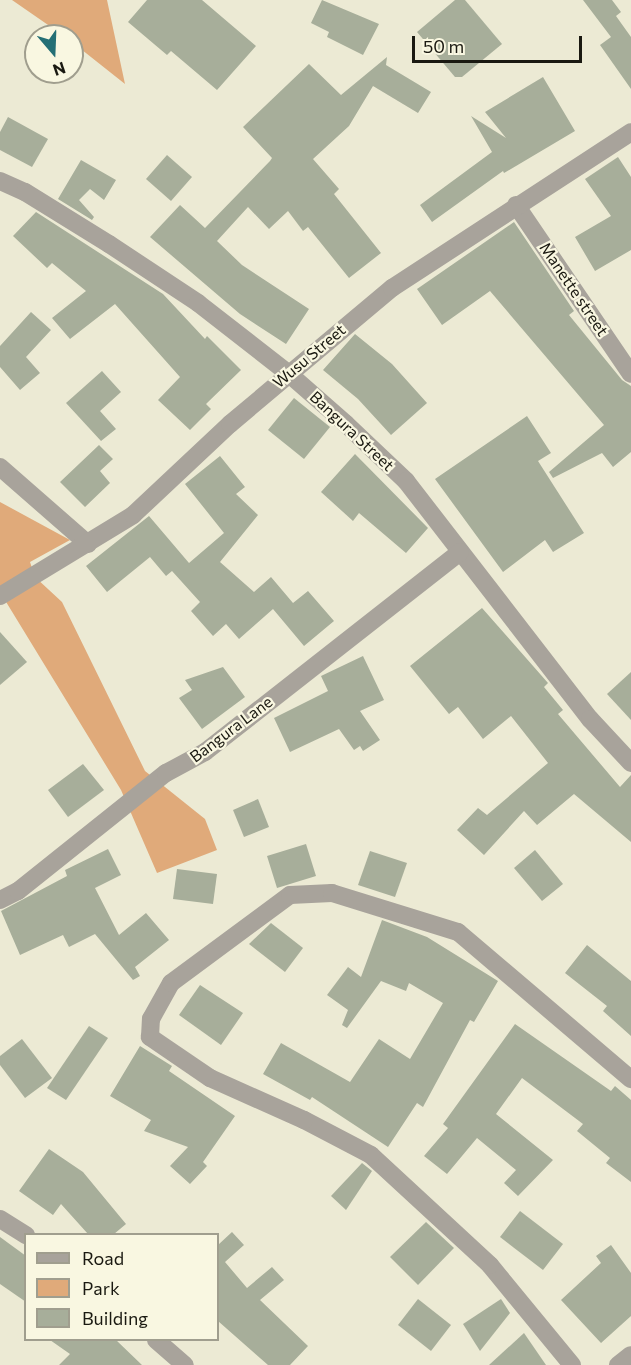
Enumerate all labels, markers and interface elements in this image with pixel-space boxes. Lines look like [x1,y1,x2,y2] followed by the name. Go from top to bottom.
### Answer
[24,24,84,84] north arrow
[415,24,584,62] scale bar
[423,35,464,57] text: 50 m
[51,59,68,81] text: N
[536,239,612,339] street label: Manette street
[269,320,349,392] street label: Wusu Street
[306,387,398,475] street label: Bangura Street
[186,692,276,766] street label: Bangura Lane
[24,1233,219,1341] legend
[82,1247,124,1269] text: Road
[82,1277,120,1299] text: Park
[82,1307,148,1329] text: Building

